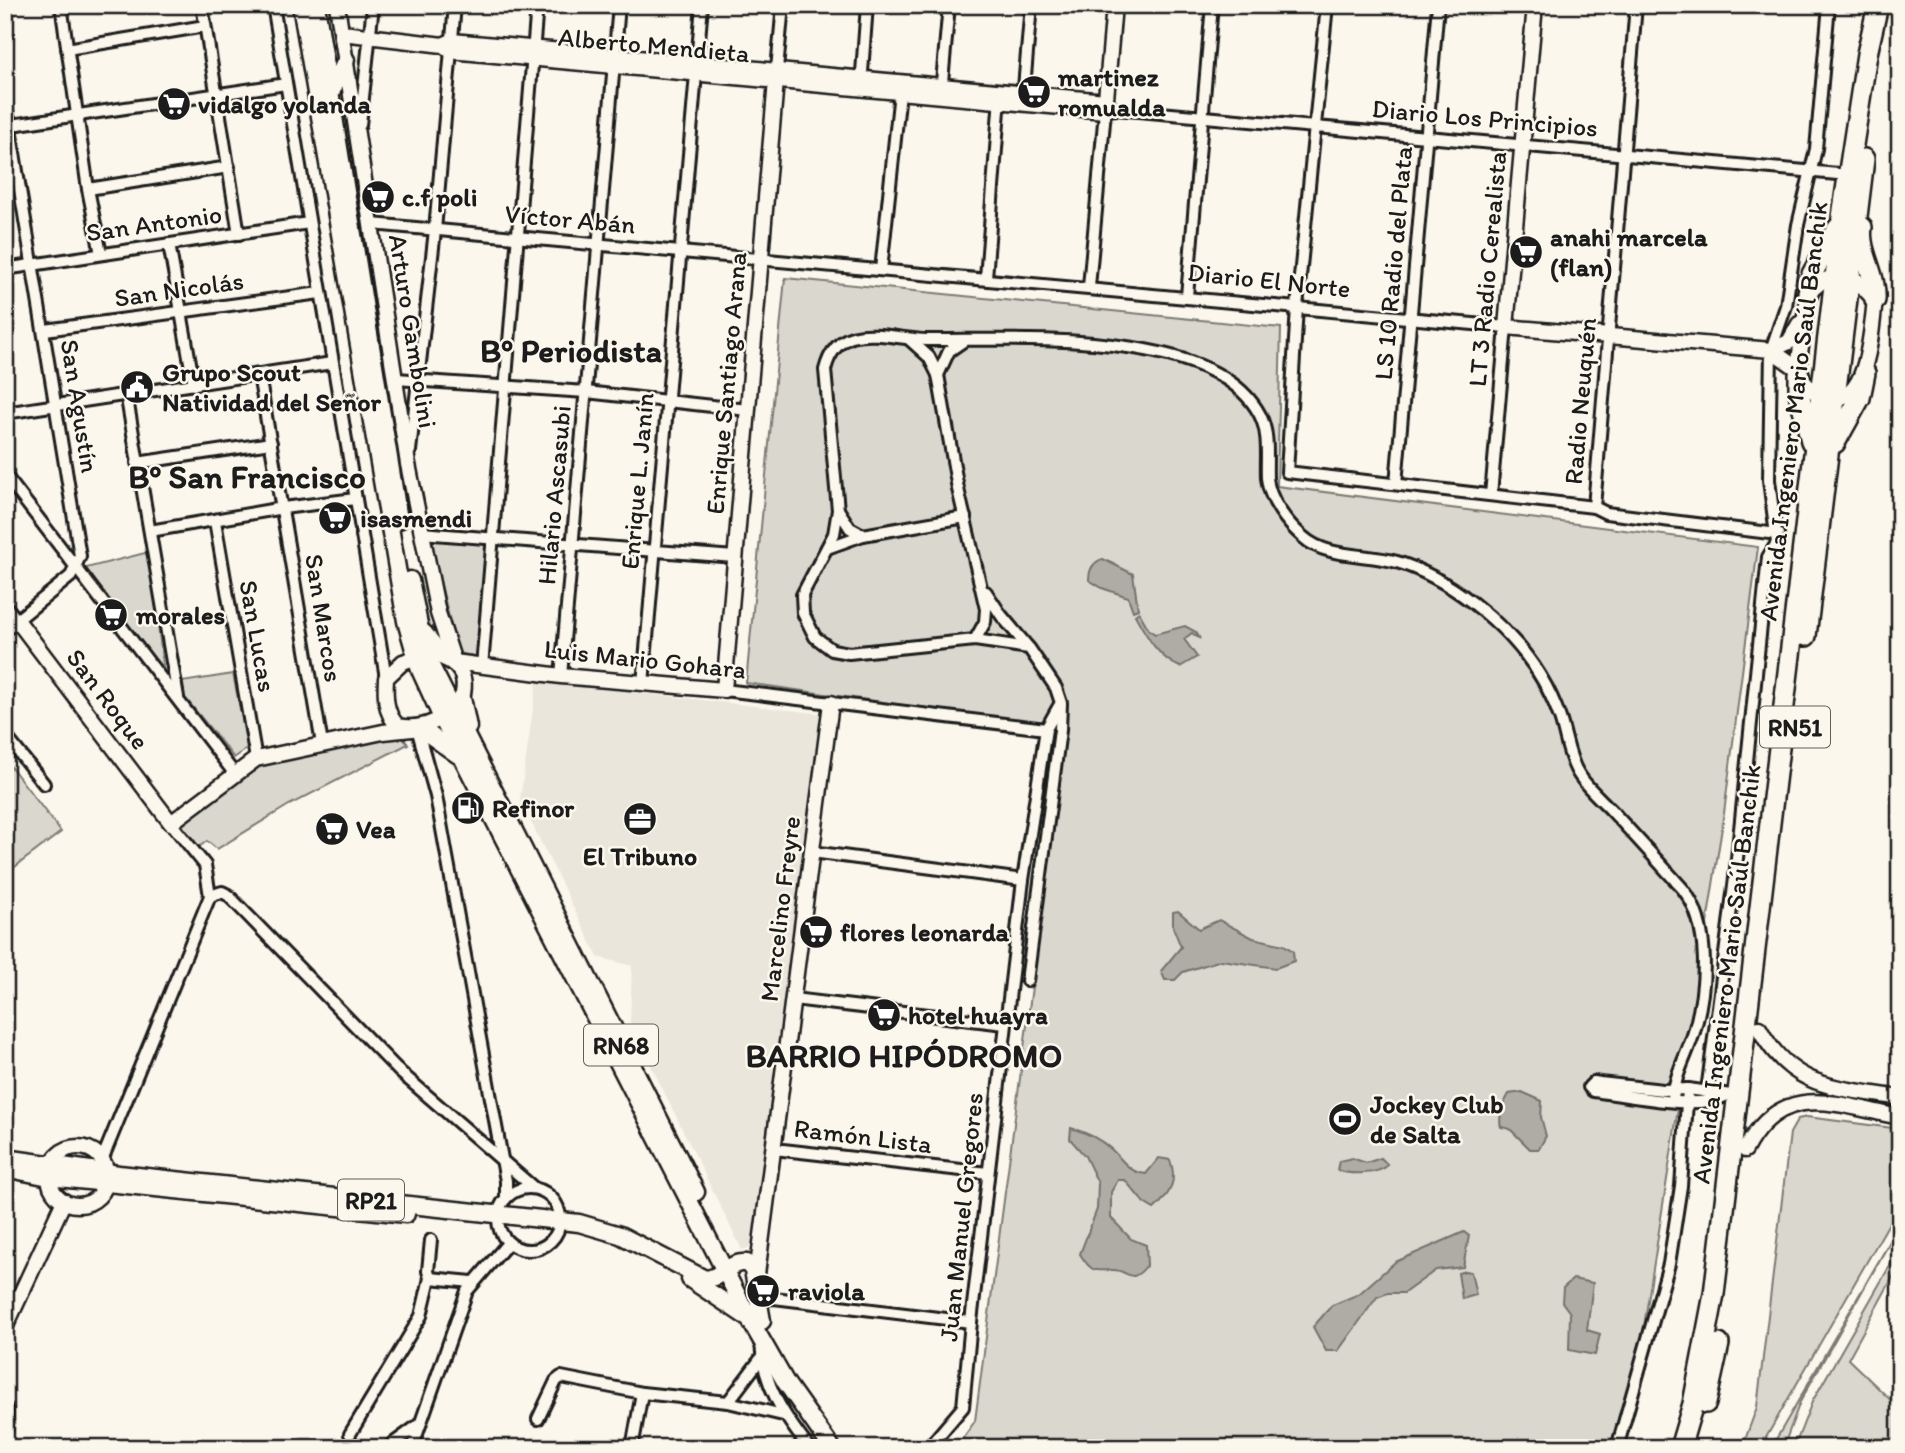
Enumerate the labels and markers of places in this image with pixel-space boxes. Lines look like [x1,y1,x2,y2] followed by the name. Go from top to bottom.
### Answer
[1057,61,1166,123] place label: martinez romualda
[1015,73,1053,111] supermarket icon: martinez romualda
[155,85,193,123] supermarket icon: vidalgo yolanda
[198,88,371,120] place label: vidalgo yolanda
[359,178,397,216] supermarket icon: c.f poli
[402,181,477,213] place label: c.f poli
[1550,221,1708,283] place label: anahi marcela (flan)
[1507,233,1545,271] supermarket icon: anahi marcela (flan)
[162,356,382,418] place label: Grupo Scout Natividad del Señor
[118,368,156,406] public building icon: Grupo Scout Natividad del Señor
[316,499,354,537] supermarket icon: isasmendi
[360,502,472,534] place label: isasmendi
[92,596,130,634] supermarket icon: morales
[135,599,225,631] place label: morales
[449,789,487,827] fuel station icon: Refinor
[492,792,575,824] place label: Refinor
[621,800,659,838] office icon: El Tribuno
[313,810,351,848] supermarket icon: Vea
[356,813,396,845] place label: Vea
[583,840,697,872] place label: El Tribuno
[797,913,835,951] supermarket icon: flores leonarda
[840,916,1010,948] place label: flores leonarda
[865,996,903,1034] supermarket icon: hotel huayra
[908,999,1048,1031] place label: hotel huayra
[1369,1088,1504,1150] place label: Jockey Club de Salta
[1326,1100,1364,1138] sports icon: Jockey Club de Salta
[744,1272,782,1310] supermarket icon: raviola
[788,1275,865,1307] place label: raviola

